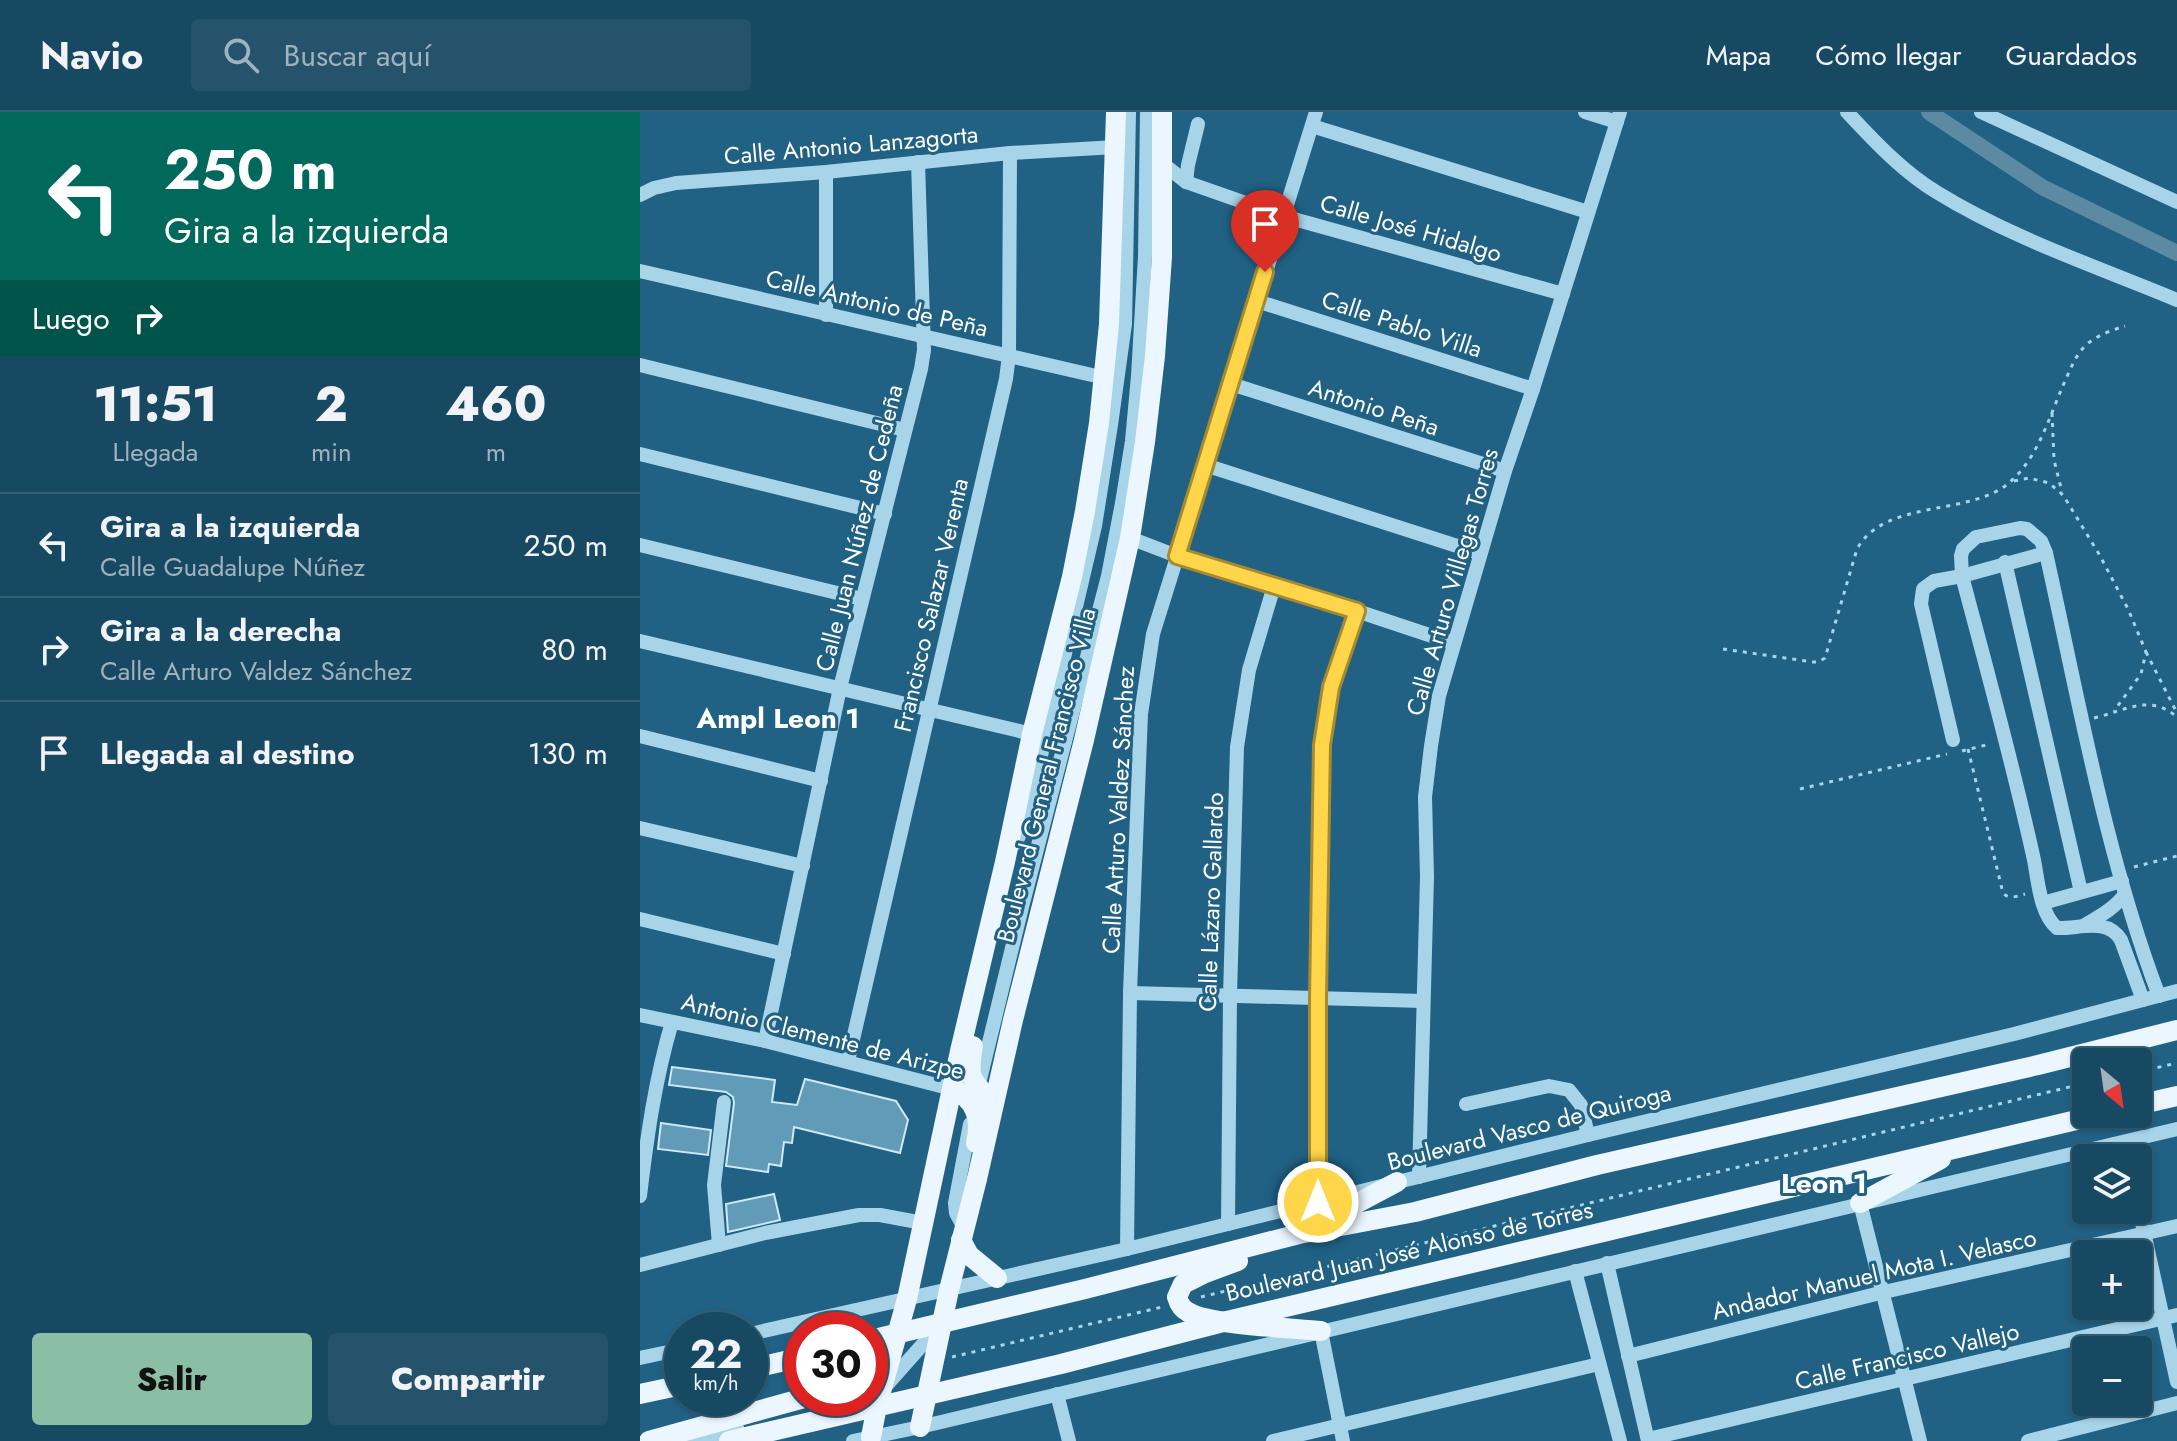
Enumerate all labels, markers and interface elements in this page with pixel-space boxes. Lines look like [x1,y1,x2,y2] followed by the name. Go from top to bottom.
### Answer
[191,19,751,91] search box
[40,28,143,83] text: Navio
[219,33,263,77] icon: search
[283,34,431,77] text: Buscar aquí
[1706,35,1771,76] text: Mapa
[1815,35,1962,76] text: Cómo llegar
[2006,35,2137,76] text: Guardados
[723,116,979,174] street label: Calle Antonio Lanzagorta
[164,129,337,210] text: 250 m
[32,144,136,248] icon: left
[1316,185,1506,271] street label: Calle José Hidalgo
[1231,190,1299,272] pin
[1243,202,1287,246] icon: arrive
[164,204,449,256] text: Gira a la izquierda
[762,260,992,346] street label: Calle Antonio de Peña
[1317,282,1487,366] street label: Calle Pablo Villa
[126,296,170,340] icon: right
[32,297,110,340] text: Luego
[1304,369,1444,445] street label: Antonio Peña
[94,370,217,439] text: 11:51
[315,370,348,439] text: 2
[445,370,546,439] text: 460
[806,381,912,675] street label: Calle Juan Núñez de Cedeña
[113,433,198,471] text: Llegada
[311,433,352,471] text: min
[486,433,506,471] text: m
[1397,444,1507,720] street label: Calle Arturo Villegas Torres
[885,475,977,735] street label: Francisco Salazar Verenta
[100,505,360,548] text: Gira a la izquierda
[32,523,76,567] icon: left
[524,524,608,567] text: 250 m
[100,548,365,586] text: Calle Guadalupe Núñez
[987,604,1105,946] street label: Boulevard General Francisco Villa
[100,609,341,652] text: Gira a la derecha
[32,627,76,671] icon: right
[541,628,608,671] text: 80 m
[100,652,412,690] text: Calle Arturo Valdez Sánchez
[1093,665,1143,955] street label: Calle Arturo Valdez Sánchez
[696,698,859,739] district label: Ampl Leon 1
[32,731,76,775] icon: arrive
[100,732,355,775] text: Llegada al destino
[528,732,608,775] text: 130 m
[1190,792,1232,1012] street label: Calle Lázaro Gallardo
[678,984,968,1088] street label: Antonio Clemente de Arizpe
[2072,1048,2152,1128] north arrow
[2072,1048,2152,1416] map controls
[1383,1075,1675,1179] street label: Boulevard Vasco de Quiroga
[2072,1144,2152,1224] button: layers
[1276,1160,1360,1244] position arrow
[1781,1163,1867,1204] district label: Leon 1
[1222,1192,1596,1310] street label: Boulevard Juan José Alonso de Torres
[1708,1220,2040,1328] street label: Andador Manuel Mota I. Velasco
[2072,1240,2152,1320] button: +
[784,1312,888,1416] speed limit sign: 30
[1791,1313,2023,1399] street label: Calle Francisco Vallejo
[690,1325,742,1383] text: 22
[32,1333,312,1425] button: Salir
[328,1333,608,1425] button: Compartir
[2072,1336,2152,1416] button: −
[693,1369,739,1398] text: km/h

